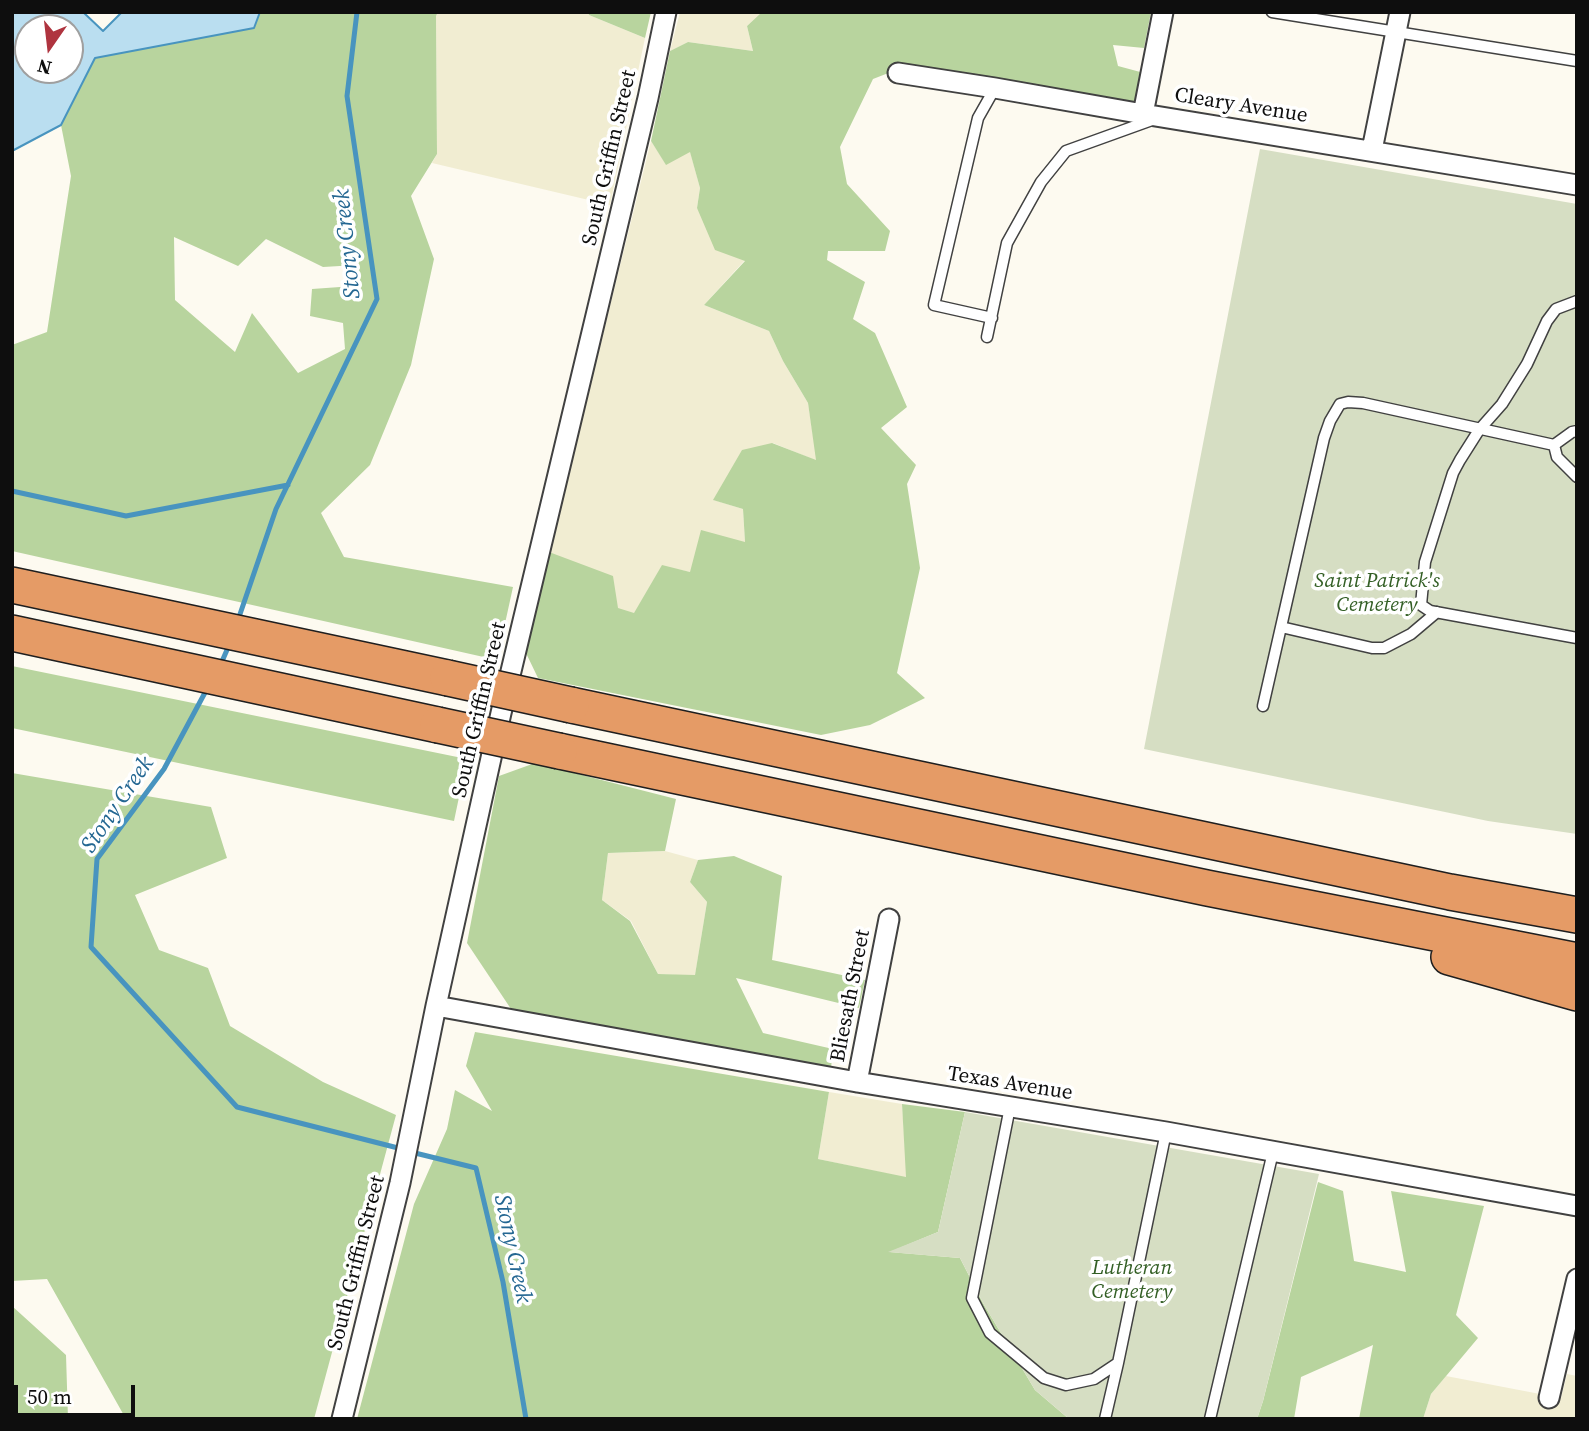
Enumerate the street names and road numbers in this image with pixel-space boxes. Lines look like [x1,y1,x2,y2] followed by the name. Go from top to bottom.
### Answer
[578,68,642,248] street label: South Griffin Street
[1173,83,1309,129] street label: Cleary Avenue
[448,620,512,800] street label: South Griffin Street
[826,928,876,1064] street label: Bliesath Street
[946,1062,1074,1106] street label: Texas Avenue
[323,1173,391,1353] street label: South Griffin Street

